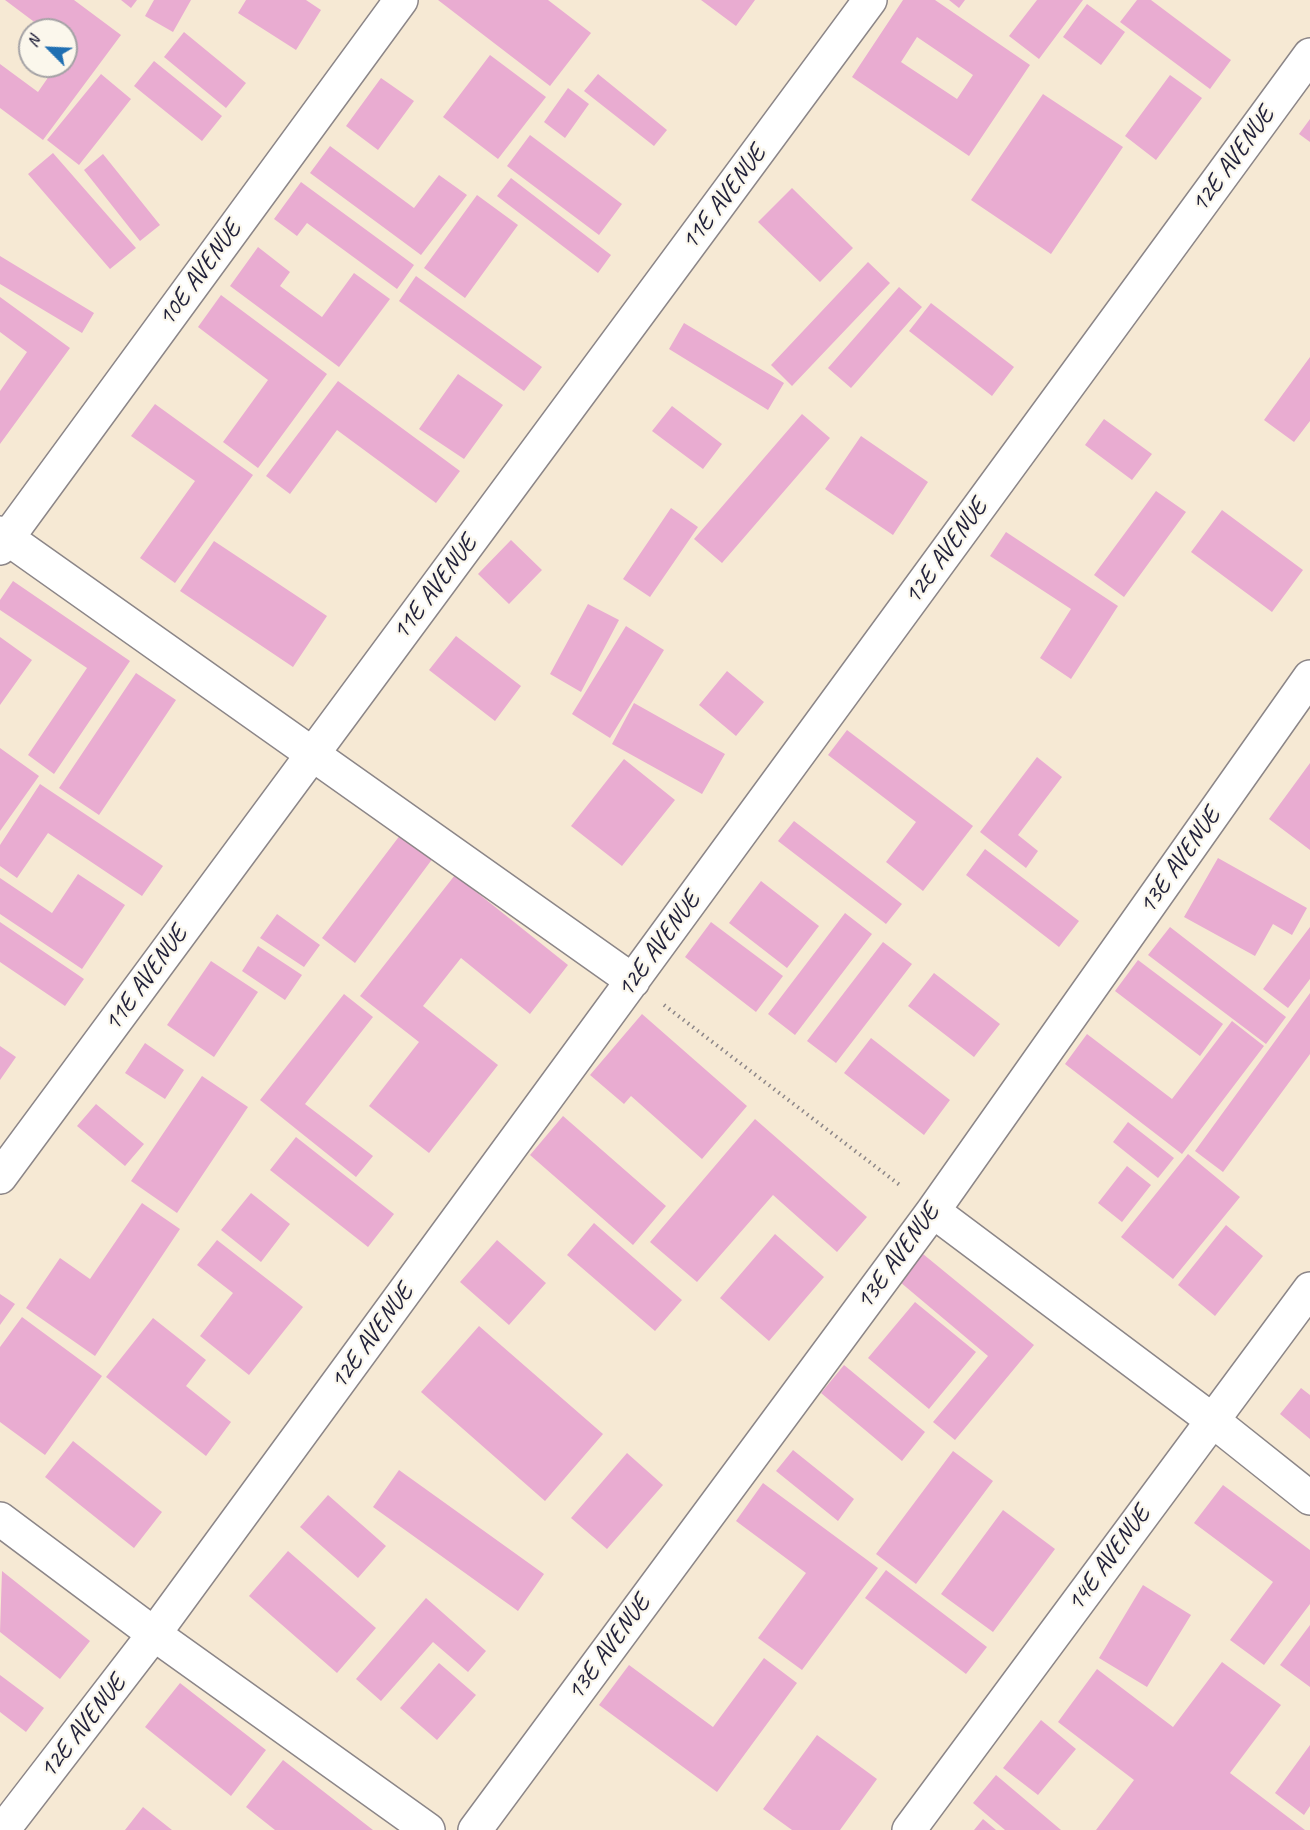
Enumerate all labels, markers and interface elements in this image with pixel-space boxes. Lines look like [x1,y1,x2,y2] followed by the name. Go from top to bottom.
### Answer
[18,18,78,78] north arrow
[22,33,45,50] text: N
[1184,101,1282,219] street label: 12E AVENUE
[675,140,773,256] street label: 11E AVENUE
[151,215,249,333] street label: 10E AVENUE
[897,493,995,611] street label: 12E AVENUE
[386,530,484,646] street label: 11E AVENUE
[1132,802,1228,920] street label: 13E AVENUE
[610,886,708,1004] street label: 12E AVENUE
[97,920,195,1038] street label: 11E AVENUE
[849,1198,947,1316] street label: 13E AVENUE
[323,1278,421,1396] street label: 12E AVENUE
[1060,1500,1158,1618] street label: 14E AVENUE
[560,1589,658,1707] street label: 13E AVENUE
[33,1669,133,1785] street label: 12E AVENUE

